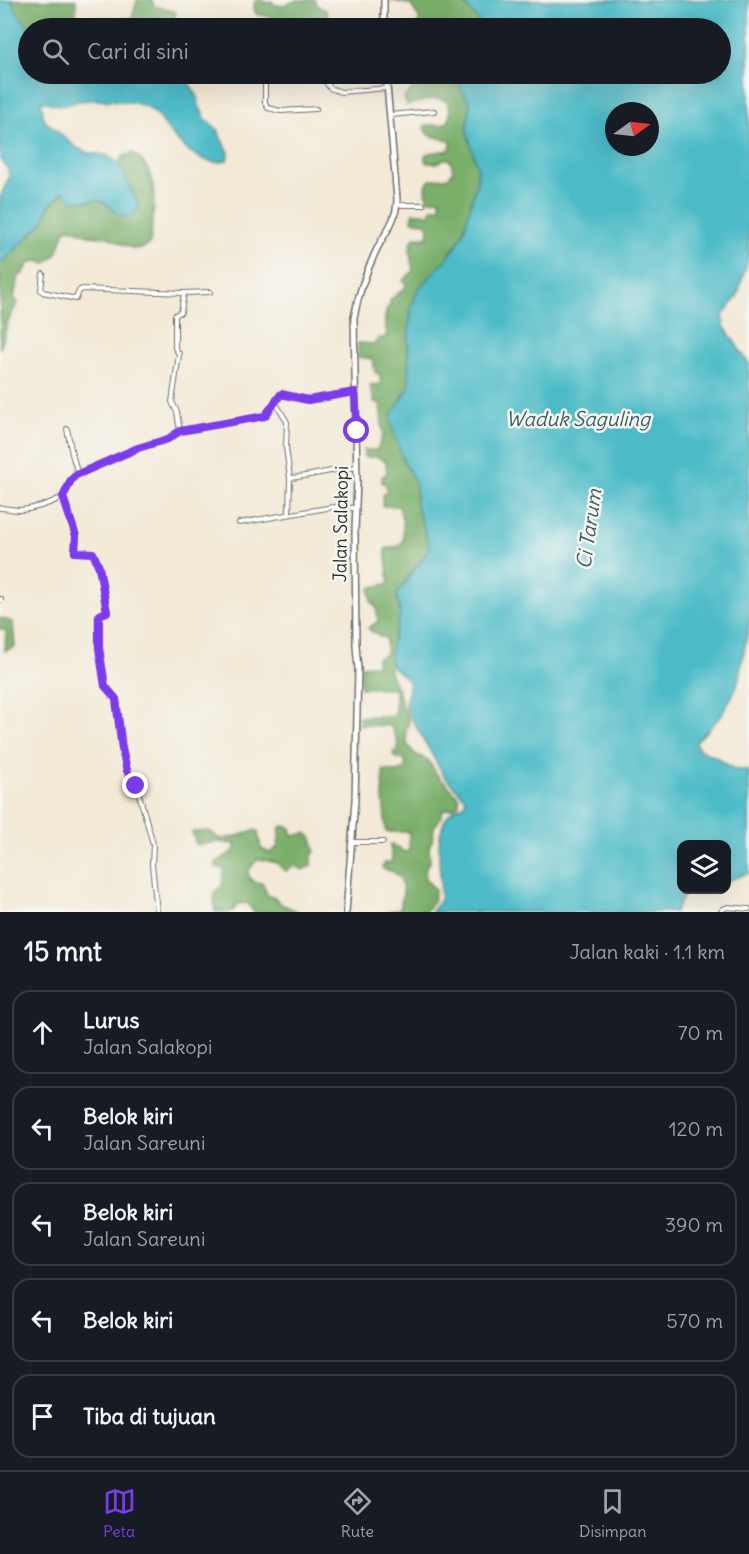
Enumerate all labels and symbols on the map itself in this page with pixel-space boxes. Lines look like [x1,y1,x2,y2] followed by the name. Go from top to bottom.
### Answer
[605,102,659,156] north arrow
[506,406,652,431] water label: Waduk Saguling
[343,417,369,443] route start
[328,466,353,582] street label: Jalan Salakopi
[571,487,607,570] water label: Ci Tarum
[122,772,148,798] route end

